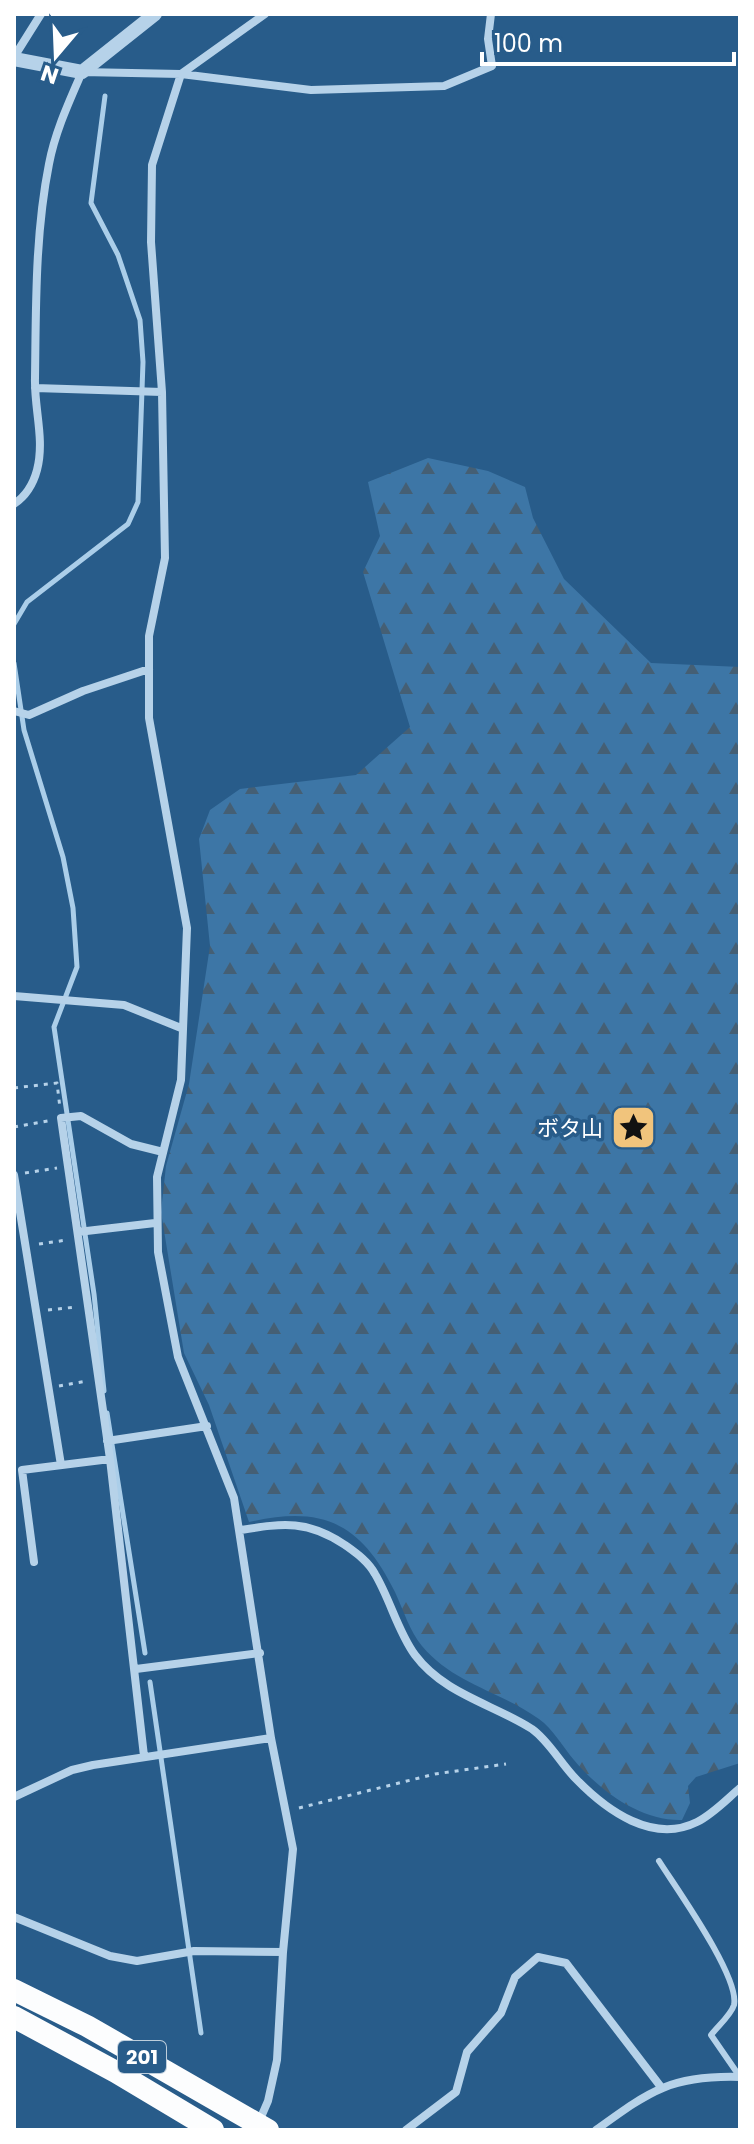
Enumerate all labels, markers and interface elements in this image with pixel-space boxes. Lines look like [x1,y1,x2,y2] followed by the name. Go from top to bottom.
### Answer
[16,16,96,96] north arrow
[482,16,734,66] scale bar
[494,27,563,60] text: 100 m
[37,57,63,92] text: N
[610,1104,658,1152] place icon: ボタ山
[537,1113,603,1144] place label: ボタ山
[118,2041,166,2073] road number: 201

